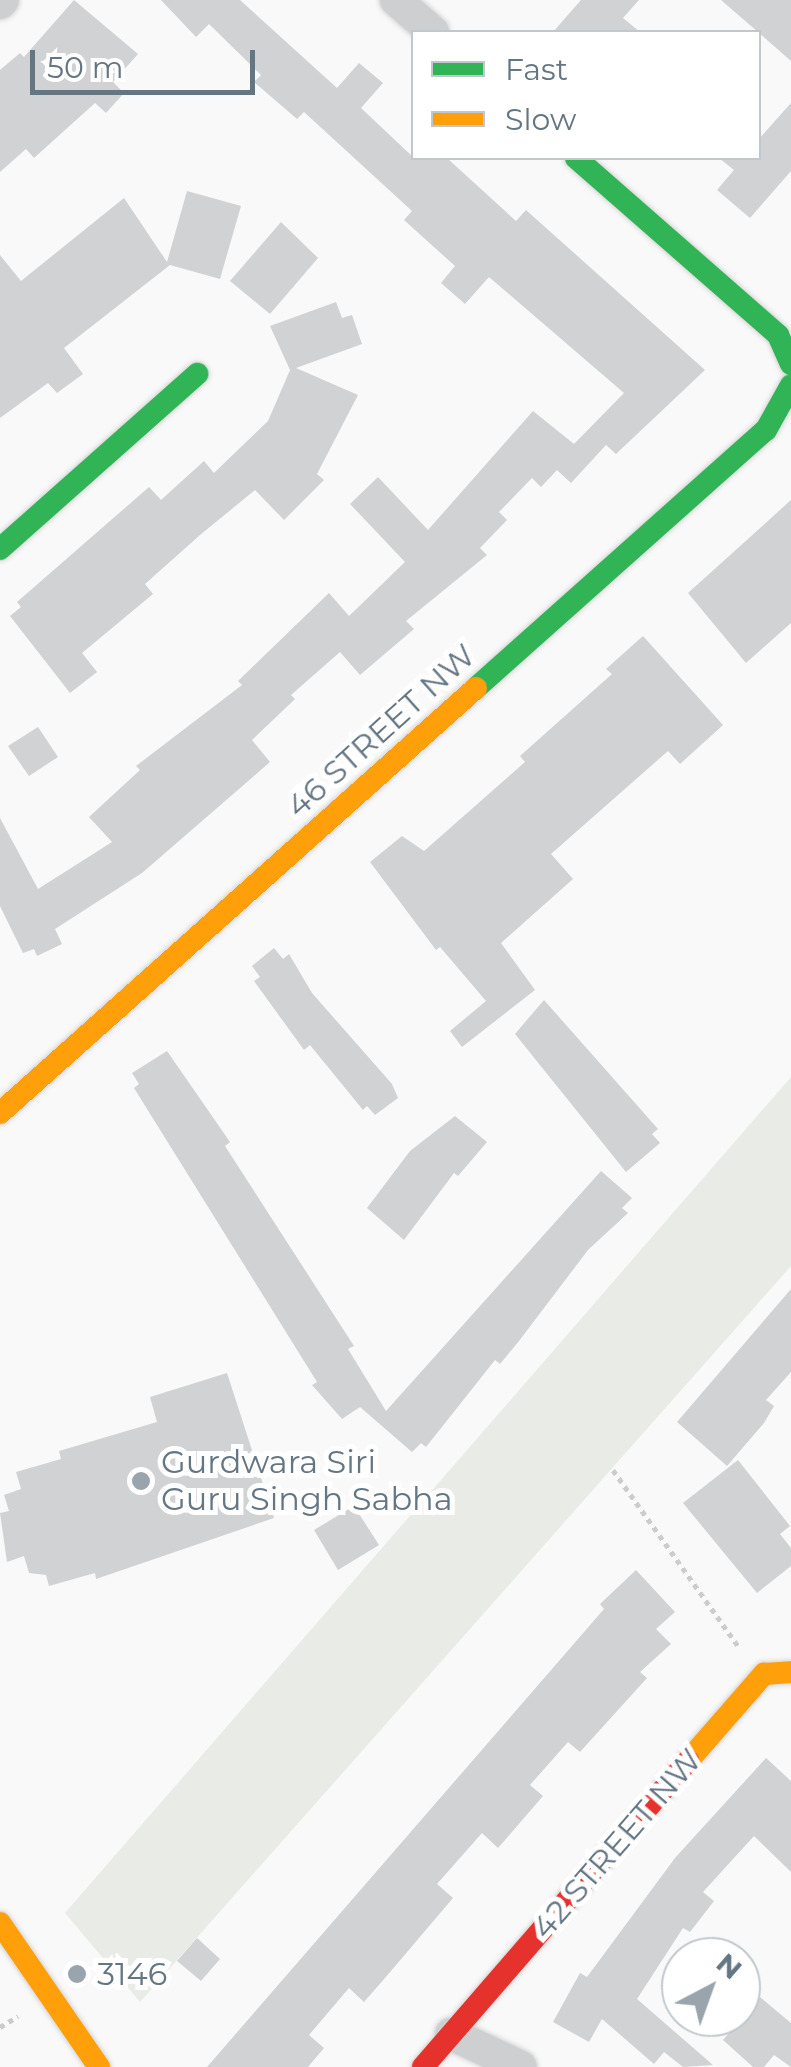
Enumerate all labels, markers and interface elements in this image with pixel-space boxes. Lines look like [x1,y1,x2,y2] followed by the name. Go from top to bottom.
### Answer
[35,30,260,92] scale bar
[411,30,761,160] legend
[47,49,124,86] text: 50 m
[505,51,568,88] text: Fast
[505,101,576,138] text: Slow
[279,636,483,826] street label: 46 STREET NW
[161,1444,453,1519] place label: Gurdwara Siri Guru Singh Sabha
[130,1470,152,1492] marker: Gurdwara Siri Guru Singh Sabha
[524,1741,710,1947] street label: 42 STREET NW
[661,1937,761,2037] north arrow
[710,1946,749,1986] text: N
[97,1955,167,1993] place label: 3146
[66,1963,88,1985] marker: 3146

